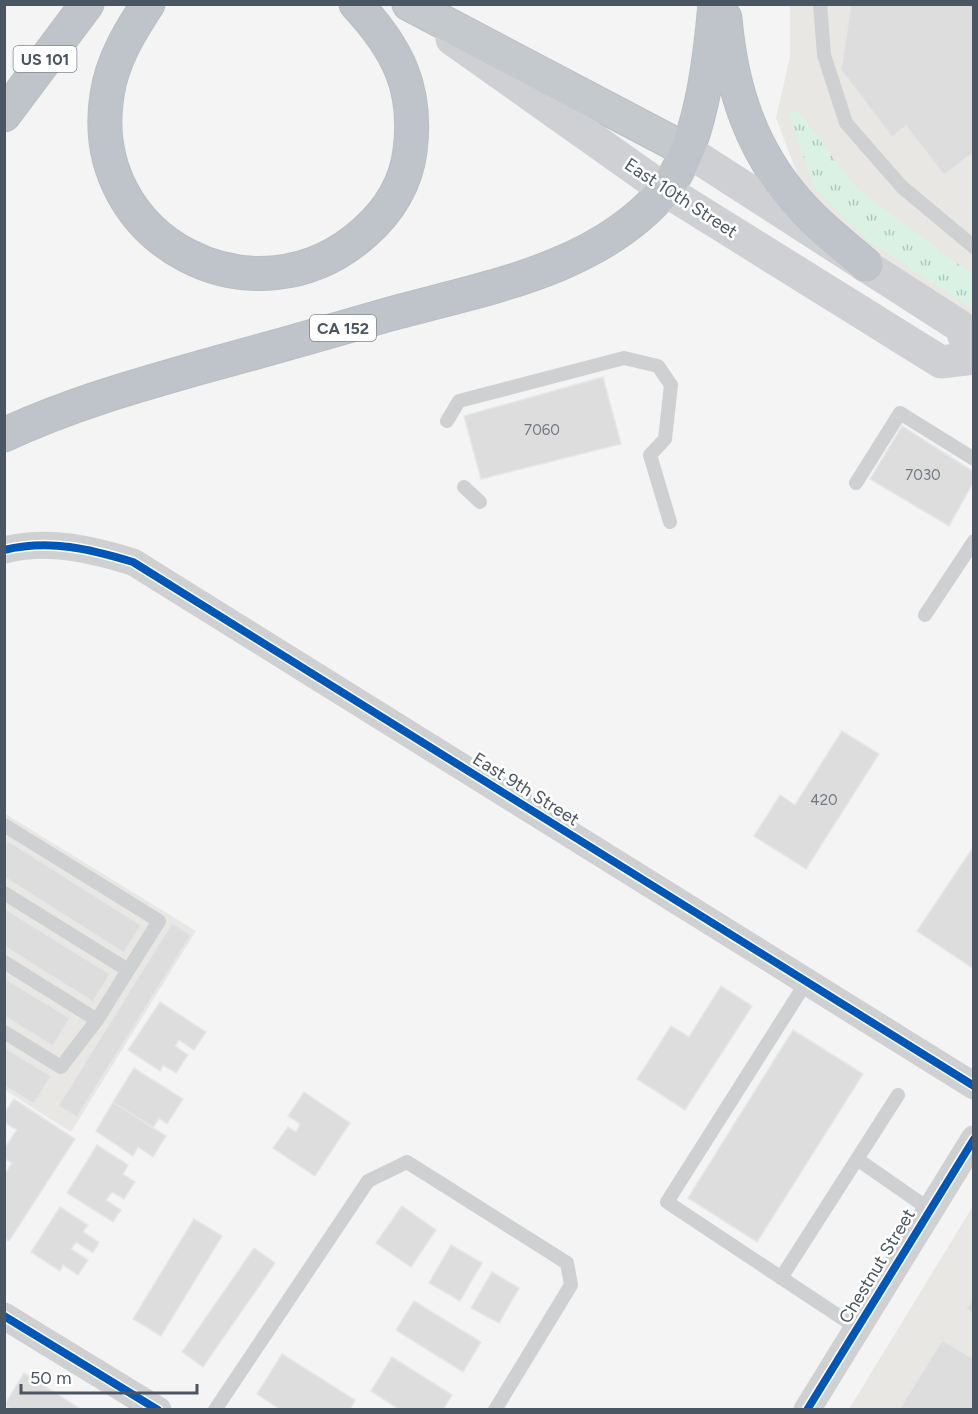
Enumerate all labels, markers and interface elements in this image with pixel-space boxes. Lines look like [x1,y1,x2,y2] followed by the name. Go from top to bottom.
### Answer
[14,46,76,72] road number: US 101
[620,153,742,243] street label: East 10th Street
[310,315,376,341] road number: CA 152
[524,421,560,439] house number: 7060
[905,466,941,484] house number: 7030
[469,748,583,831] street label: East 9th Street
[810,791,838,809] house number: 420
[834,1205,920,1327] street label: Chestnut Street
[21,1357,196,1395] scale bar
[30,1367,72,1389] text: 50 m

